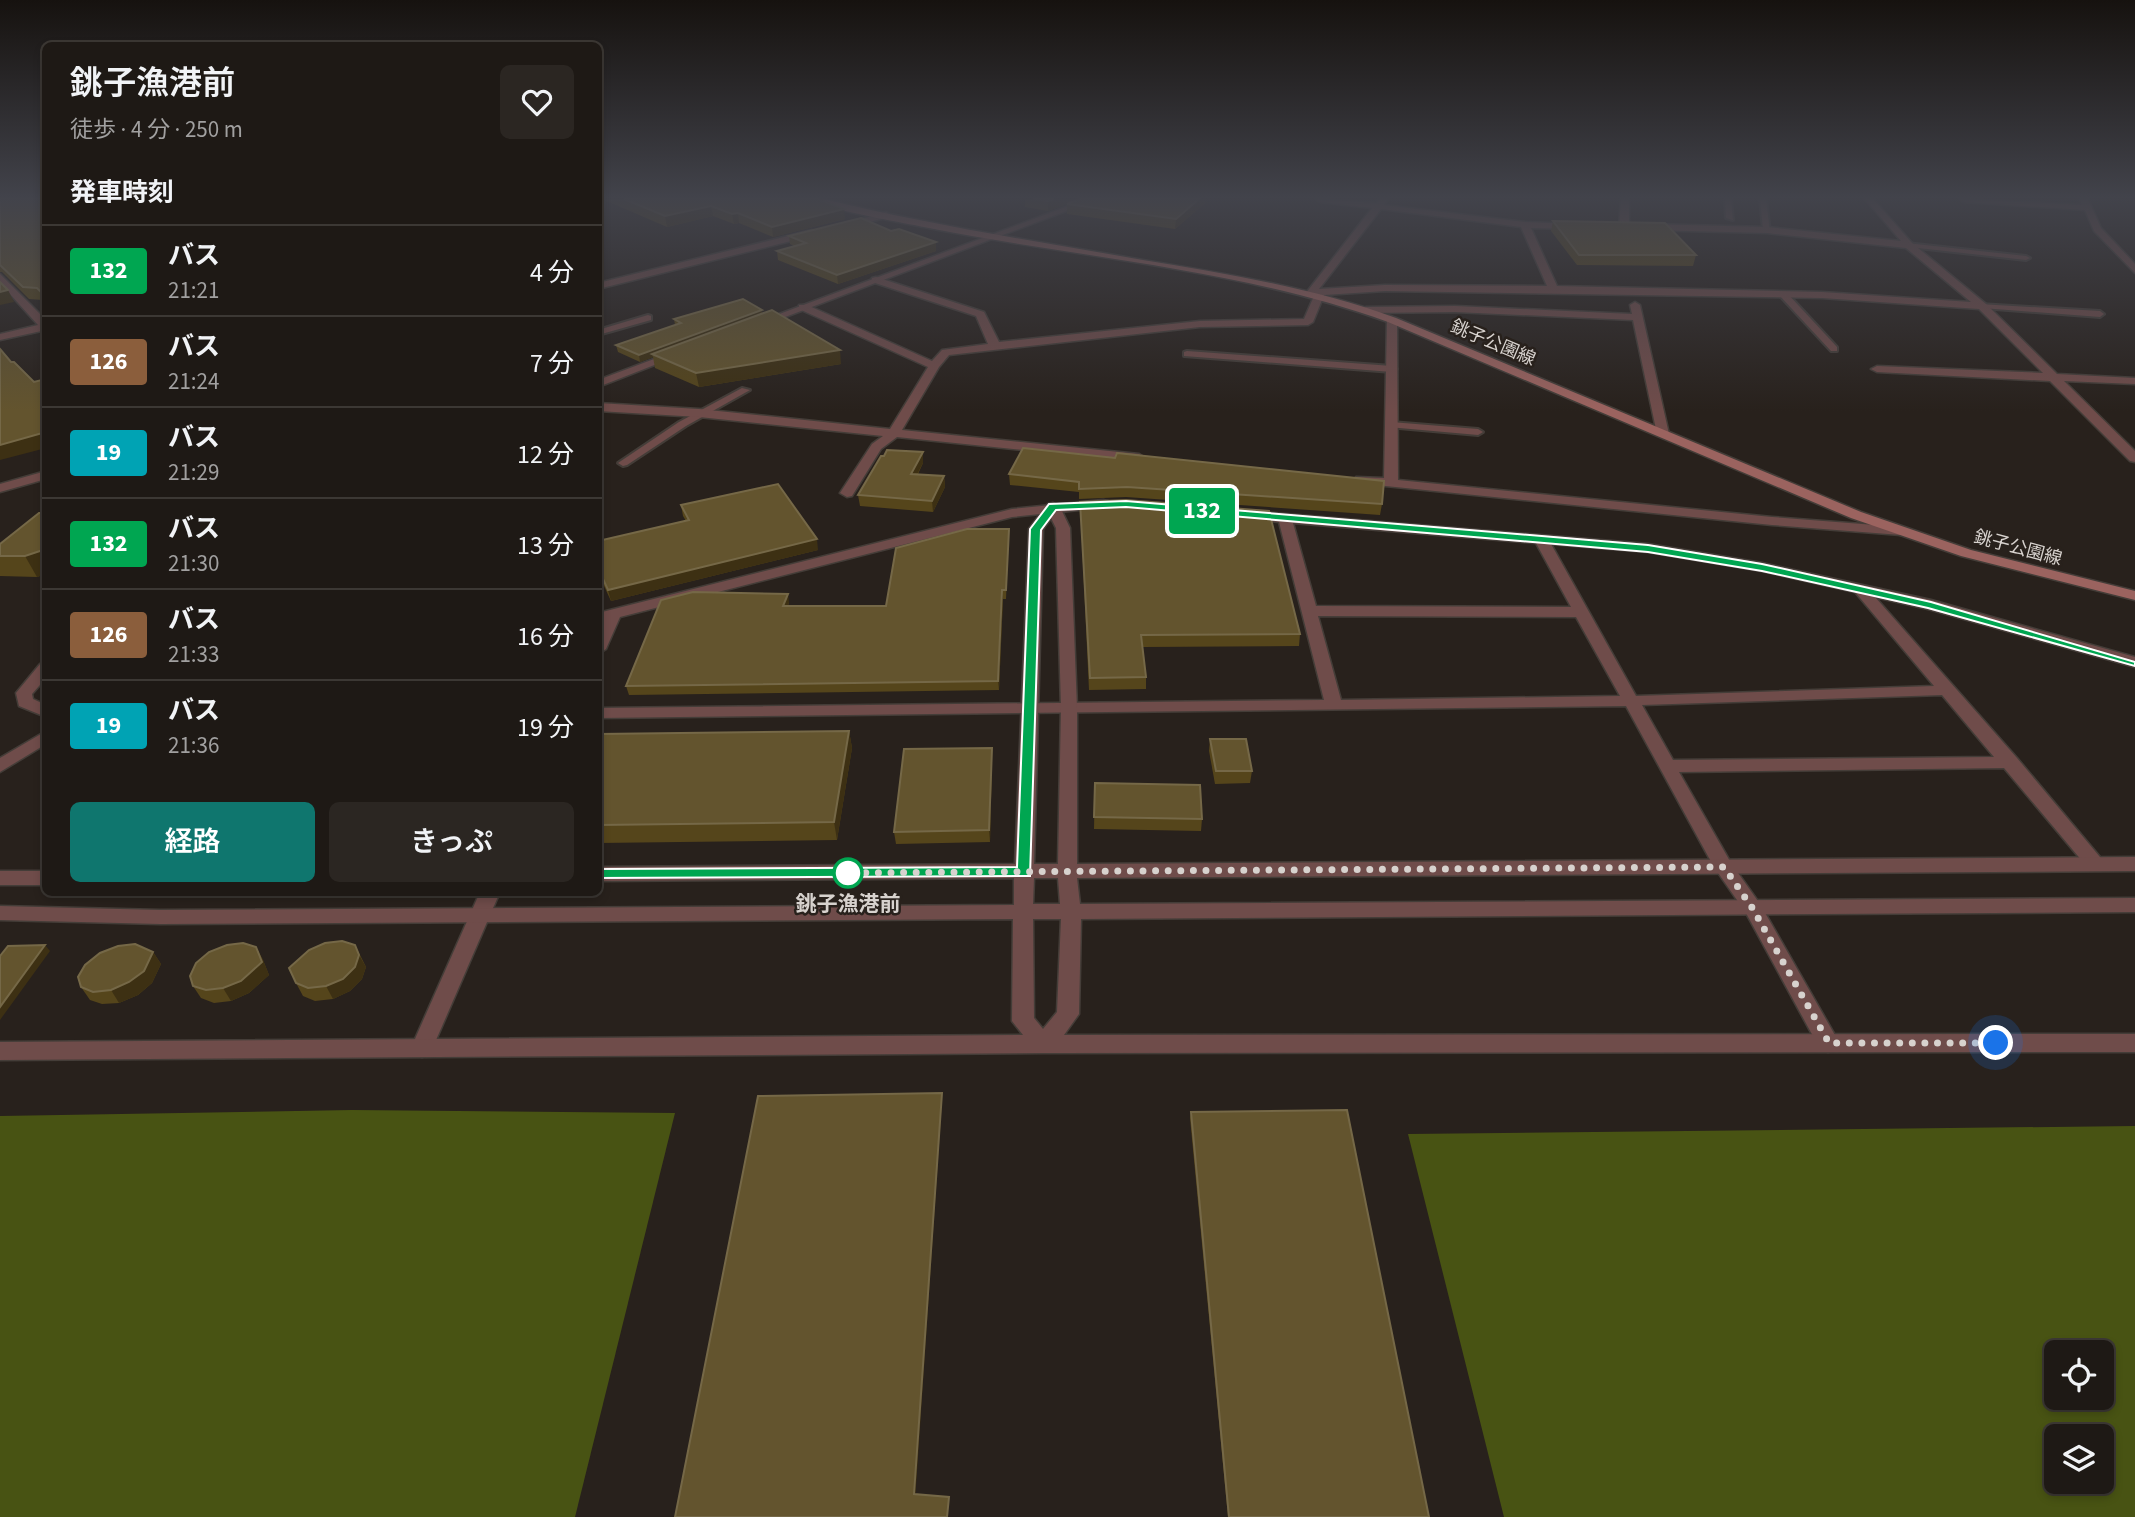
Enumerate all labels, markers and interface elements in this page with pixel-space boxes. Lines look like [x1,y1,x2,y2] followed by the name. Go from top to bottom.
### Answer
[70,60,235,107] text: 銚子漁港前
[500,65,574,139] button: heart
[70,113,243,146] text: 徒歩 · 4 分 · 250 m
[70,174,174,211] text: 発車時刻
[168,237,220,274] text: バス
[89,253,128,288] text: 132
[530,254,574,291] text: 4 分
[168,274,219,307] text: 21:21
[1447,314,1539,372] street label: 銚子公園線
[168,328,220,365] text: バス
[89,344,128,379] text: 126
[530,345,574,382] text: 7 分
[168,365,219,398] text: 21:24
[168,419,220,456] text: バス
[96,435,121,470] text: 19
[517,436,574,473] text: 12 分
[168,456,219,489] text: 21:29
[1162,488,1242,534] line badge: 132
[1183,493,1221,528] text: 132
[168,510,220,547] text: バス
[1971,524,2065,572] street label: 銚子公園線
[89,526,128,561] text: 132
[517,527,574,564] text: 13 分
[168,547,219,580] text: 21:30
[168,601,220,638] text: バス
[89,617,128,652] text: 126
[517,618,574,655] text: 16 分
[168,638,219,671] text: 21:33
[168,692,220,729] text: バス
[96,708,121,743] text: 19
[517,709,574,746] text: 19 分
[168,729,219,762] text: 21:36
[70,802,315,882] button: 経路
[329,802,574,882] button: きっぷ
[833,858,863,888] marker: 銚子漁港前
[796,889,901,919] place label: 銚子漁港前
[1978,1025,2013,1060] your location
[2044,1340,2114,1494] map controls
[2044,1340,2114,1410] button: locate
[2044,1424,2114,1494] button: layers

